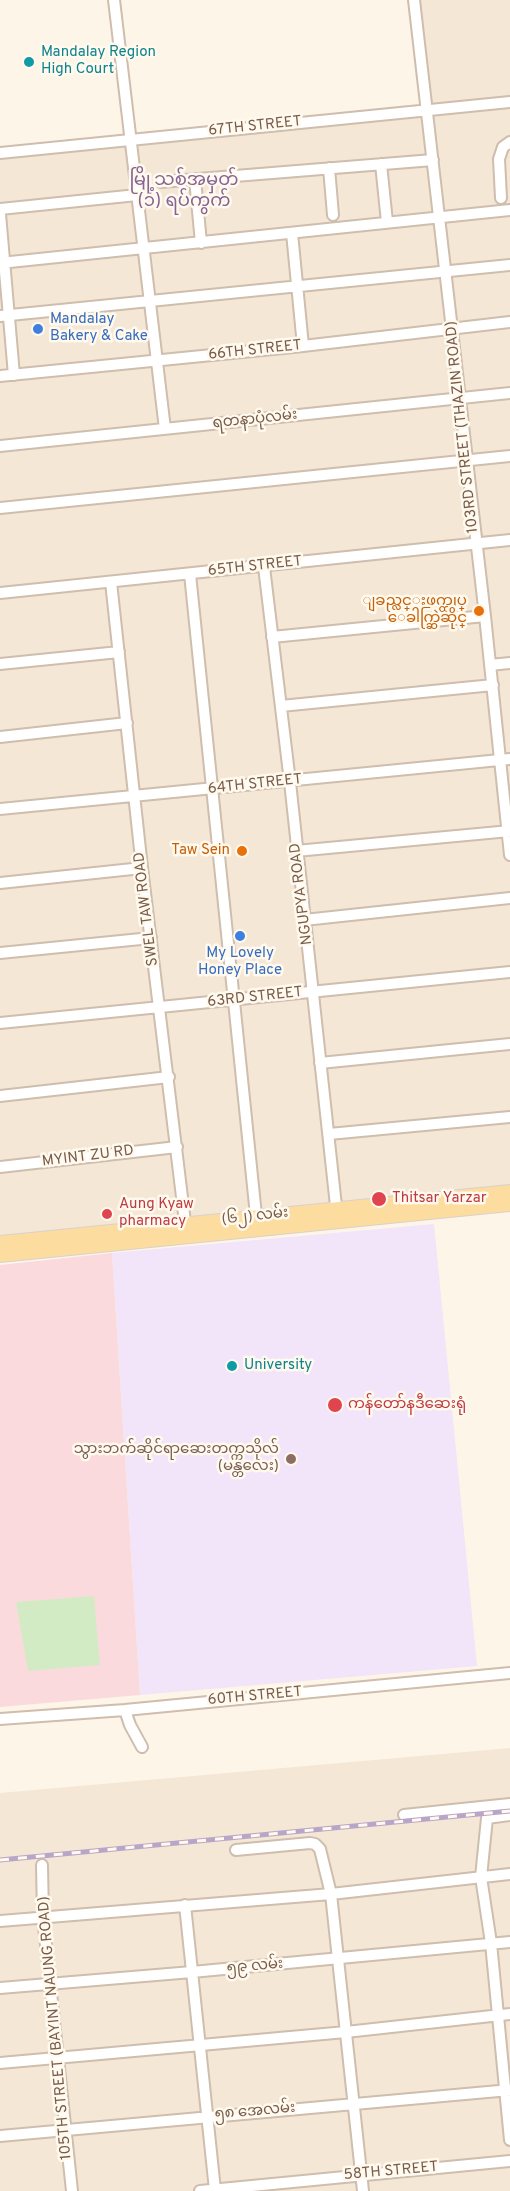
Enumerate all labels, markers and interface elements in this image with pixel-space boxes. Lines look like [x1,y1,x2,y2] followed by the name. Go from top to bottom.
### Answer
[41,44,156,79] place label: Mandalay Region High Court
[22,55,36,69] marker: Mandalay Region High Court
[207,113,303,141] street label: 67TH STREET
[130,170,238,213] district label: မြို့သစ်အမှတ် (၁) ရပ်ကွက်
[50,311,148,346] place label: Mandalay Bakery & Cake
[443,320,483,534] street label: 103RD STREET (THAZIN ROAD)
[31,322,45,336] marker: Mandalay Bakery & Cake
[207,337,303,365] street label: 66TH STREET
[212,407,298,433] street label: ရတနာပုံလမ်း
[207,553,303,581] street label: 65TH STREET
[363,593,467,628] place label: ျခည္လင္းဖက္ထုပ္ ေခါက္ဆြဲဆိုင္
[472,604,486,618] marker: ျခည္လင္းဖက္ထုပ္ ေခါက္ဆြဲဆိုင္
[207,771,303,799] street label: 64TH STREET
[171,842,230,860] place label: Taw Sein
[287,842,317,946] street label: NGUPYA ROAD
[235,844,249,858] marker: Taw Sein
[131,851,163,967] street label: SWEL TAW ROAD
[233,929,247,943] marker: My Lovely Honey Place
[198,945,282,980] place label: My Lovely Honey Place
[207,984,303,1012] street label: 63RD STREET
[41,1142,135,1172] street label: MYINT ZU RD
[370,1190,388,1208] marker: Thitsar Yarzar
[392,1190,487,1208] place label: Thitsar Yarzar
[119,1196,194,1231] place label: Aung Kyaw pharmacy
[221,1205,289,1229] street label: (၆၂) လမ်း
[100,1207,114,1221] marker: Aung Kyaw pharmacy
[244,1357,312,1375] place label: University
[225,1359,239,1373] marker: University
[326,1396,344,1414] marker: ကန်တော်နဒီဆေးရုံ
[348,1396,466,1414] place label: ကန်တော်နဒီဆေးရုံ
[74,1441,279,1476] place label: သွားဘက်ဆိုင်ရာဆေးတက္ကသိုလ် (မန္တလေး)
[284,1452,298,1466] marker: သွားဘက်ဆိုင်ရာဆေးတက္ကသိုလ် (မန္တလေး)
[207,1684,303,1710] street label: 60TH STREET
[35,1895,77,2161] street label: 105TH STREET (BAYINT NAUNG ROAD)
[226,1956,284,1978] street label: ၅၉ လမ်း
[214,2100,296,2124] street label: ၅၈ အေလမ်း
[343,2159,439,2185] street label: 58TH STREET

